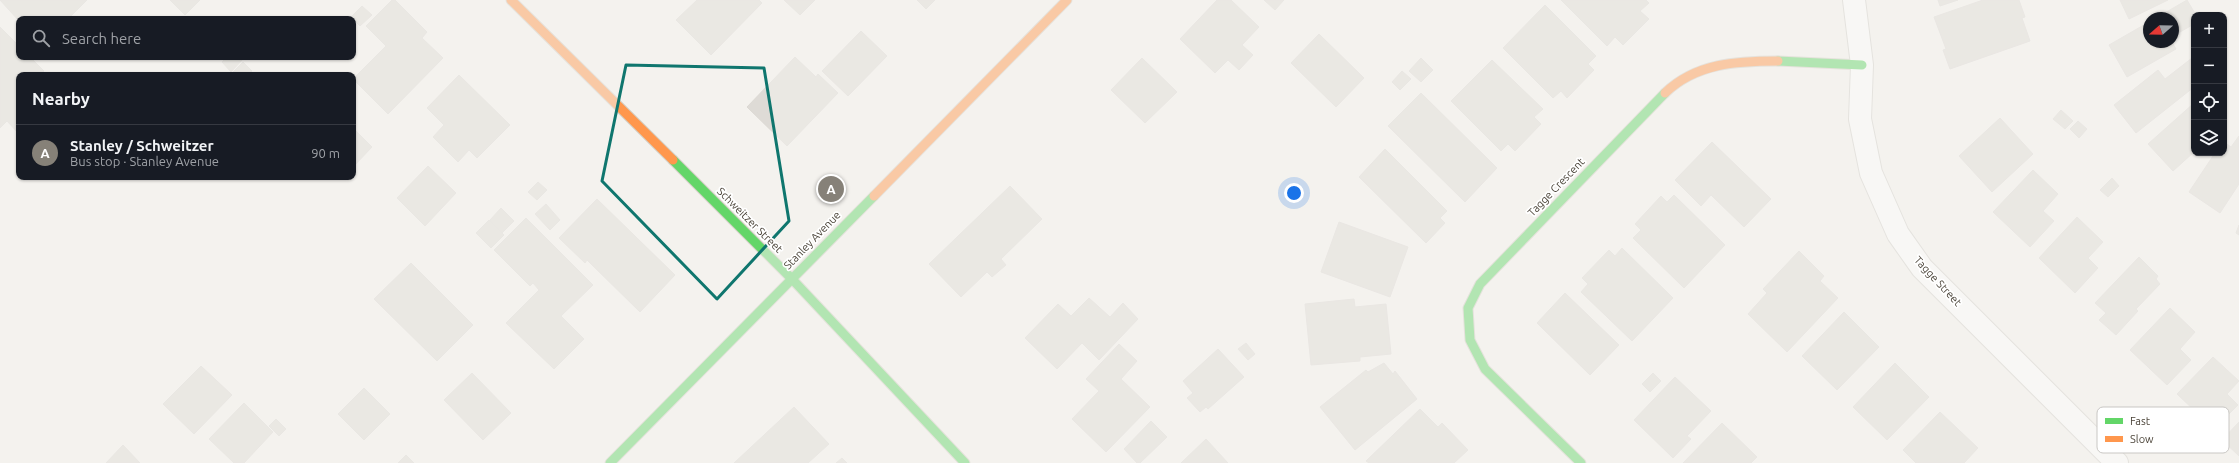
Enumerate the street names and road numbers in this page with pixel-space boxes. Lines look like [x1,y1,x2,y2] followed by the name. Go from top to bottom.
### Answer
[1525,155,1587,219] street label: Tagge Crescent
[715,185,786,256] street label: Schweitzer Street
[781,209,843,271] street label: Stanley Avenue
[1912,254,1964,309] street label: Tagge Street

